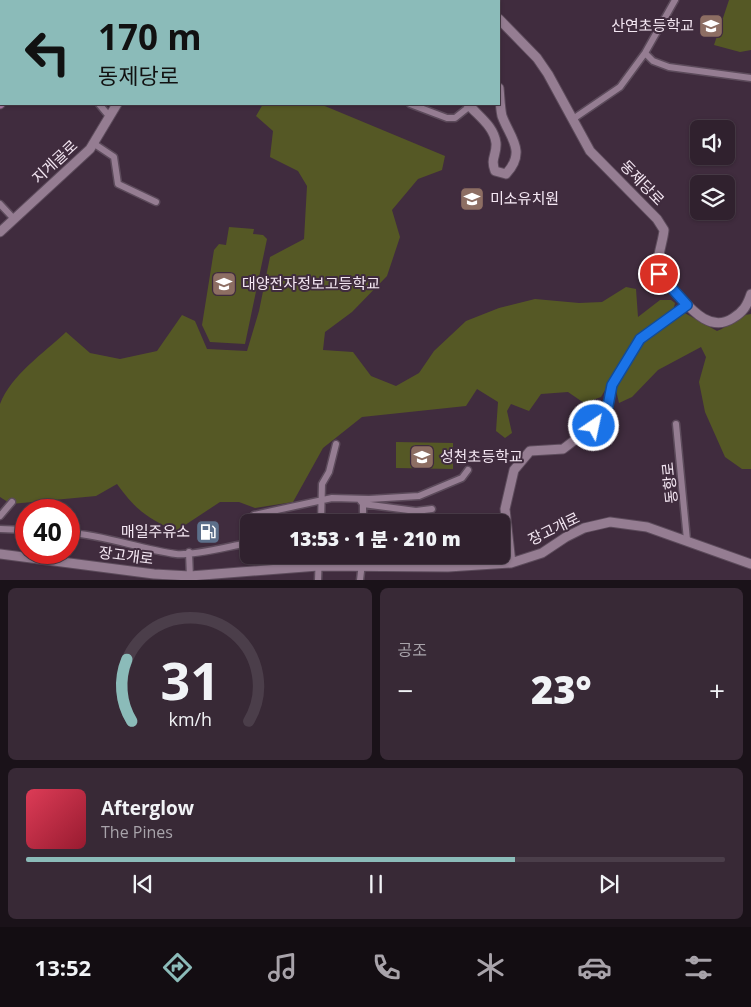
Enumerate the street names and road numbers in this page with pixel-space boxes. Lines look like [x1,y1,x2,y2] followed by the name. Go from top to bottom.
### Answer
[27,135,81,187] street label: 지게골로
[616,156,669,209] street label: 동제당로
[657,461,681,505] street label: 동항로
[524,507,583,549] street label: 장고개로
[98,542,155,568] street label: 장고개로

